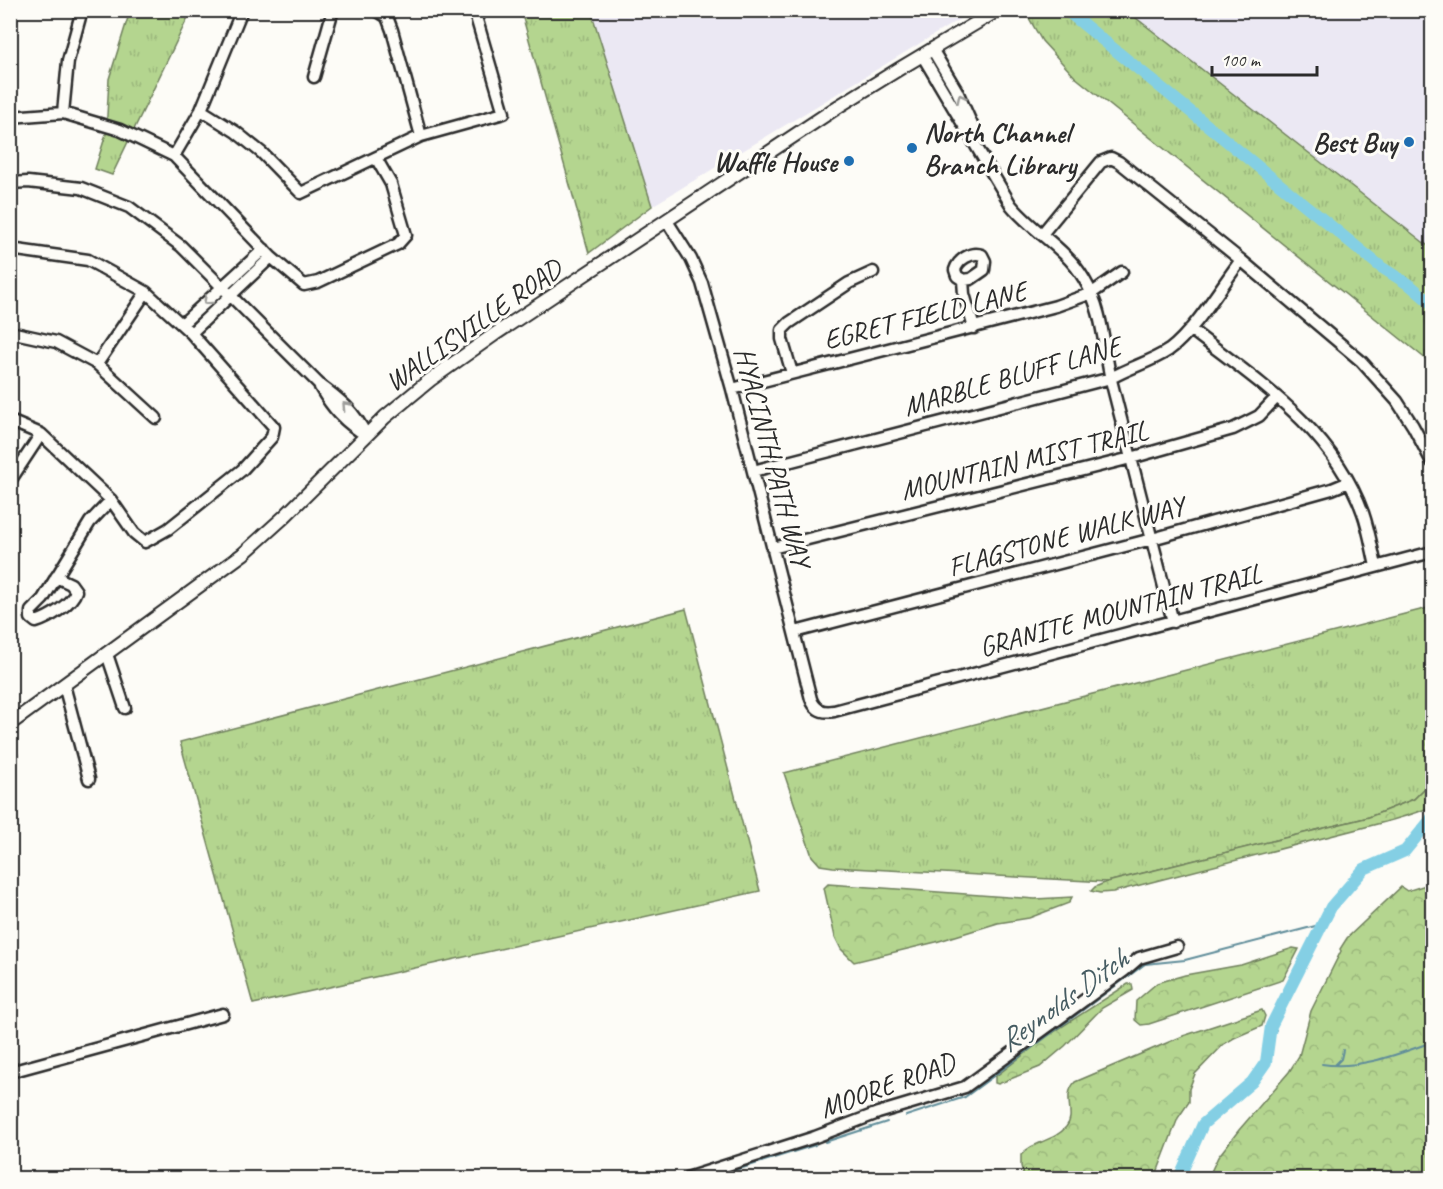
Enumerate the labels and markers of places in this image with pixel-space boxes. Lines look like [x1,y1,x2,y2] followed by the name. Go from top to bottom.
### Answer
[924,115,1078,183] place label: North Channel Branch Library
[1313,125,1400,160] place label: Best Buy
[1402,135,1416,149] marker: Best Buy
[905,141,919,155] marker: North Channel Branch Library
[714,144,840,179] place label: Waffle House
[842,154,856,168] marker: Waffle House

